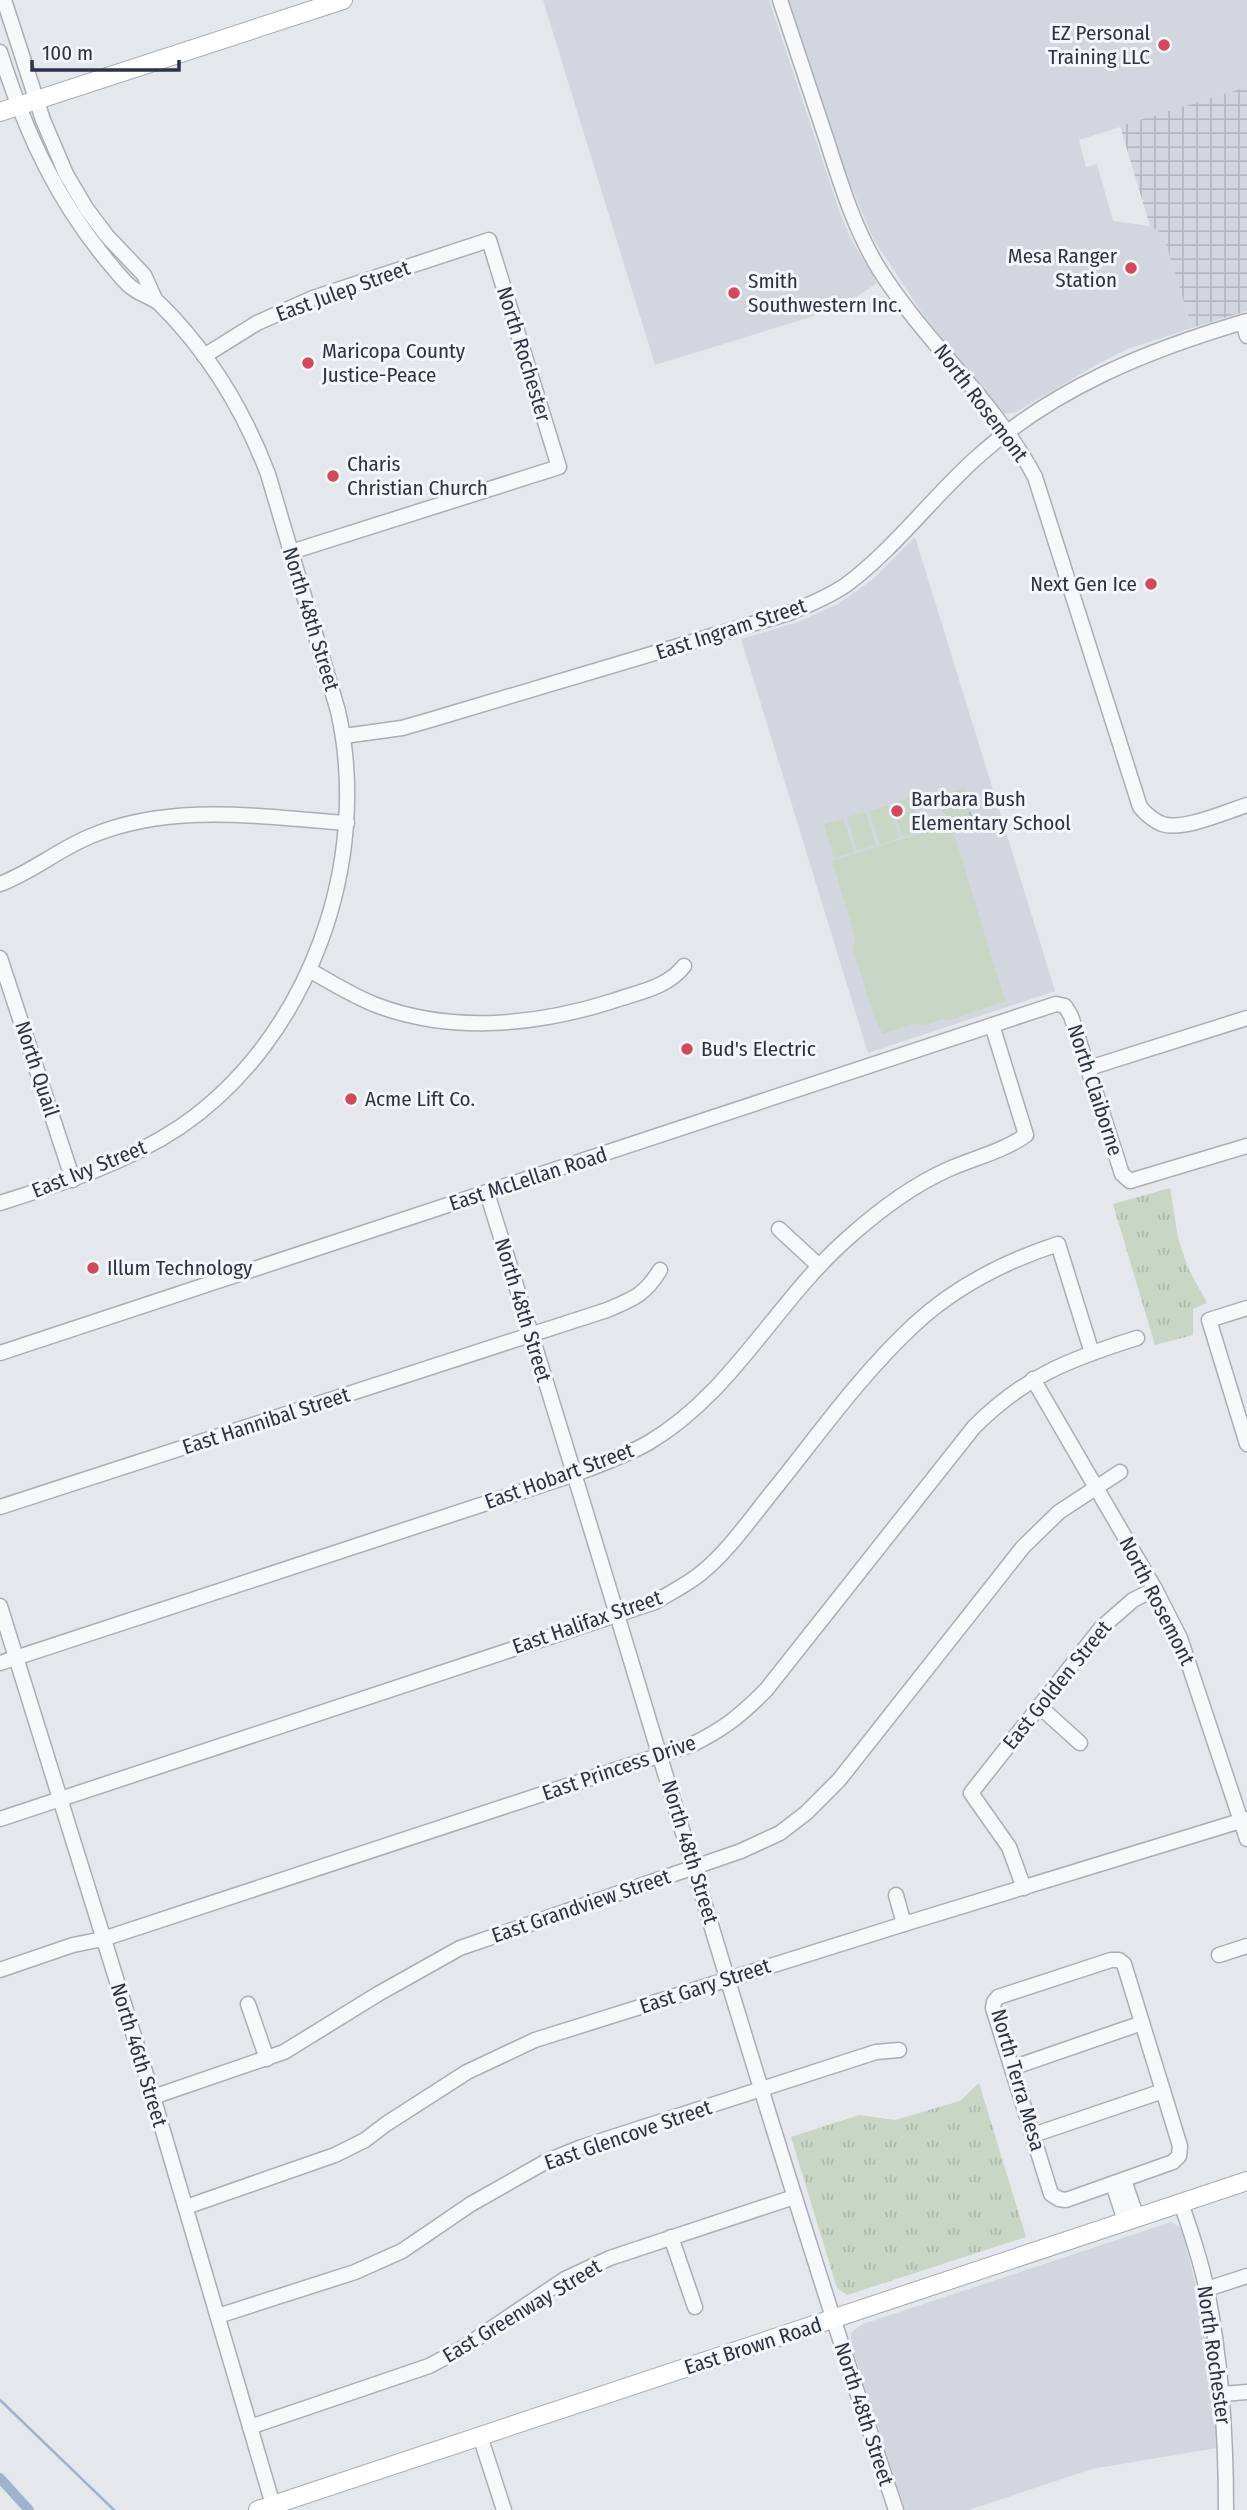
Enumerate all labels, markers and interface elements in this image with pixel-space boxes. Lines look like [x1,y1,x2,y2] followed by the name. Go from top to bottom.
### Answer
[1048,20,1150,70] place label: EZ Personal Training LLC
[32,28,178,72] scale bar
[1156,37,1172,53] marker: EZ Personal Training LLC
[42,40,93,66] text: 100 m
[1008,243,1118,293] place label: Mesa Ranger Station
[272,255,414,327] street label: East Julep Street
[1123,260,1139,276] marker: Mesa Ranger Station
[748,268,902,318] place label: Smith Southwestern Inc.
[491,283,557,425] street label: North Rochester
[726,285,742,301] marker: Smith Southwestern Inc.
[322,338,466,388] place label: Maricopa County Justice-Peace
[928,339,1034,467] street label: North Rosemont
[300,355,316,371] marker: Maricopa County Justice-Peace
[347,451,488,501] place label: Charis Christian Church
[325,468,341,484] marker: Charis Christian Church
[277,544,345,694] street label: North 48th Street
[1030,571,1137,597] place label: Next Gen Ice
[1143,576,1159,592] marker: Next Gen Ice
[652,592,810,666] street label: East Ingram Street
[911,786,1071,836] place label: Barbara Bush Elementary School
[889,803,905,819] marker: Barbara Bush Elementary School
[9,1018,65,1121] street label: North Quail
[1062,1021,1128,1159] street label: North Claiborne
[701,1036,816,1062] place label: Bud's Electric
[679,1041,695,1057] marker: Bud's Electric
[365,1086,475,1112] place label: Acme Lift Co.
[343,1091,359,1107] marker: Acme Lift Co.
[28,1134,150,1204] street label: East Ivy Street
[446,1141,610,1217] street label: East McLellan Road
[489,1235,557,1385] street label: North 48th Street
[107,1255,253,1281] place label: Illum Technology
[85,1260,101,1276] marker: Illum Technology
[179,1382,353,1460] street label: East Hannibal Street
[481,1437,637,1515] street label: East Hobart Street
[1113,1532,1201,1670] street label: North Rosemont
[509,1584,665,1660] street label: East Halifax Street
[997,1615,1117,1755] street label: East Golden Street
[539,1730,699,1806] street label: East Princess Drive
[656,1777,724,1927] street label: North 48th Street
[488,1863,674,1949] street label: East Grandview Street
[636,1953,774,2019] street label: East Gary Street
[105,1980,173,2130] street label: North 46th Street
[985,2006,1051,2154] street label: North Terra Mesa
[541,2094,715,2176] street label: East Glencove Street
[438,2253,606,2369] street label: East Greenway Street
[1191,2284,1237,2427] street label: North Rochester
[681,2312,825,2380] street label: East Brown Road
[829,2339,899,2489] street label: North 48th Street

